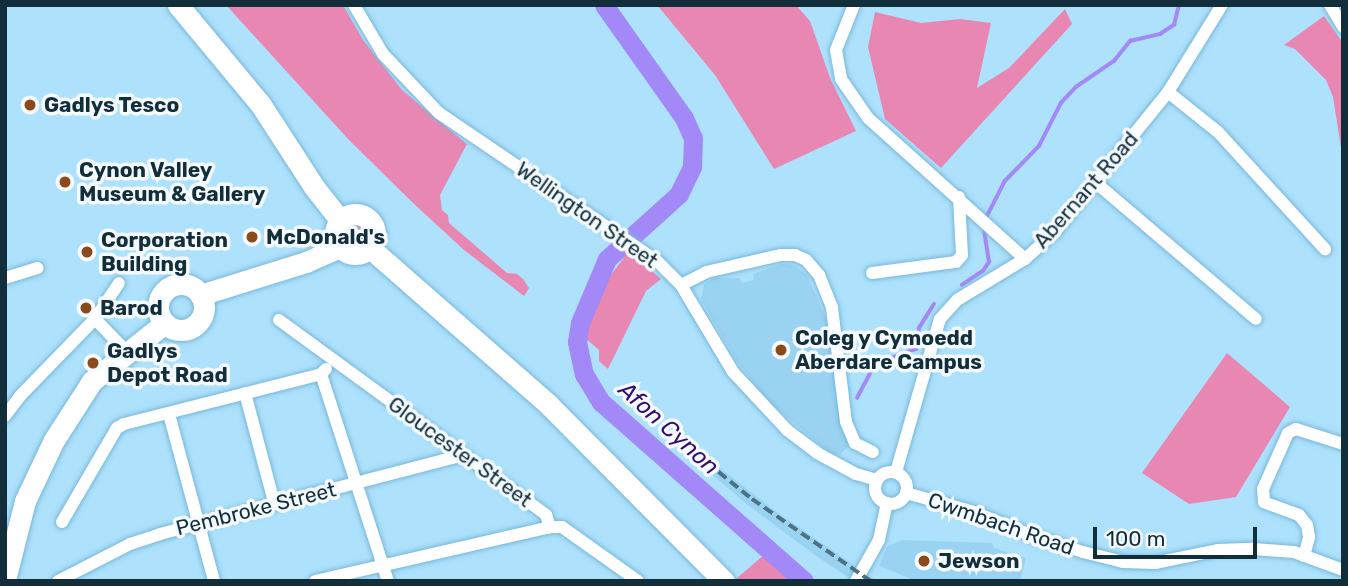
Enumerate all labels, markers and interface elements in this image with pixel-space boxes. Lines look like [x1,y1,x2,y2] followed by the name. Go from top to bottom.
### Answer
[44,92,180,118] place label: Gadlys Tesco
[22,97,38,113] marker: Gadlys Tesco
[1028,127,1144,253] street label: Abernant Road
[79,157,265,207] place label: Cynon Valley Museum & Gallery
[511,157,663,273] street label: Wellington Street
[57,174,73,190] marker: Cynon Valley Museum & Gallery
[266,224,385,250] place label: McDonald's
[101,227,228,277] place label: Corporation Building
[244,229,260,245] marker: McDonald's
[79,244,95,260] marker: Corporation Building
[100,295,163,321] place label: Barod
[78,300,94,316] marker: Barod
[795,325,982,375] place label: Coleg y Cymoedd Aberdare Campus
[107,338,228,388] place label: Gadlys Depot Road
[773,342,789,358] marker: Coleg y Cymoedd Aberdare Campus
[85,355,101,371] marker: Gadlys Depot Road
[613,376,725,480] water label: Afon Cynon
[383,391,537,513] street label: Gloucester Street
[173,477,339,541] street label: Pembroke Street
[925,487,1077,561] street label: Cwmbach Road
[1096,512,1260,556] scale bar
[1106,526,1165,551] text: 100 m
[938,548,1019,574] place label: Jewson
[916,553,932,569] marker: Jewson

